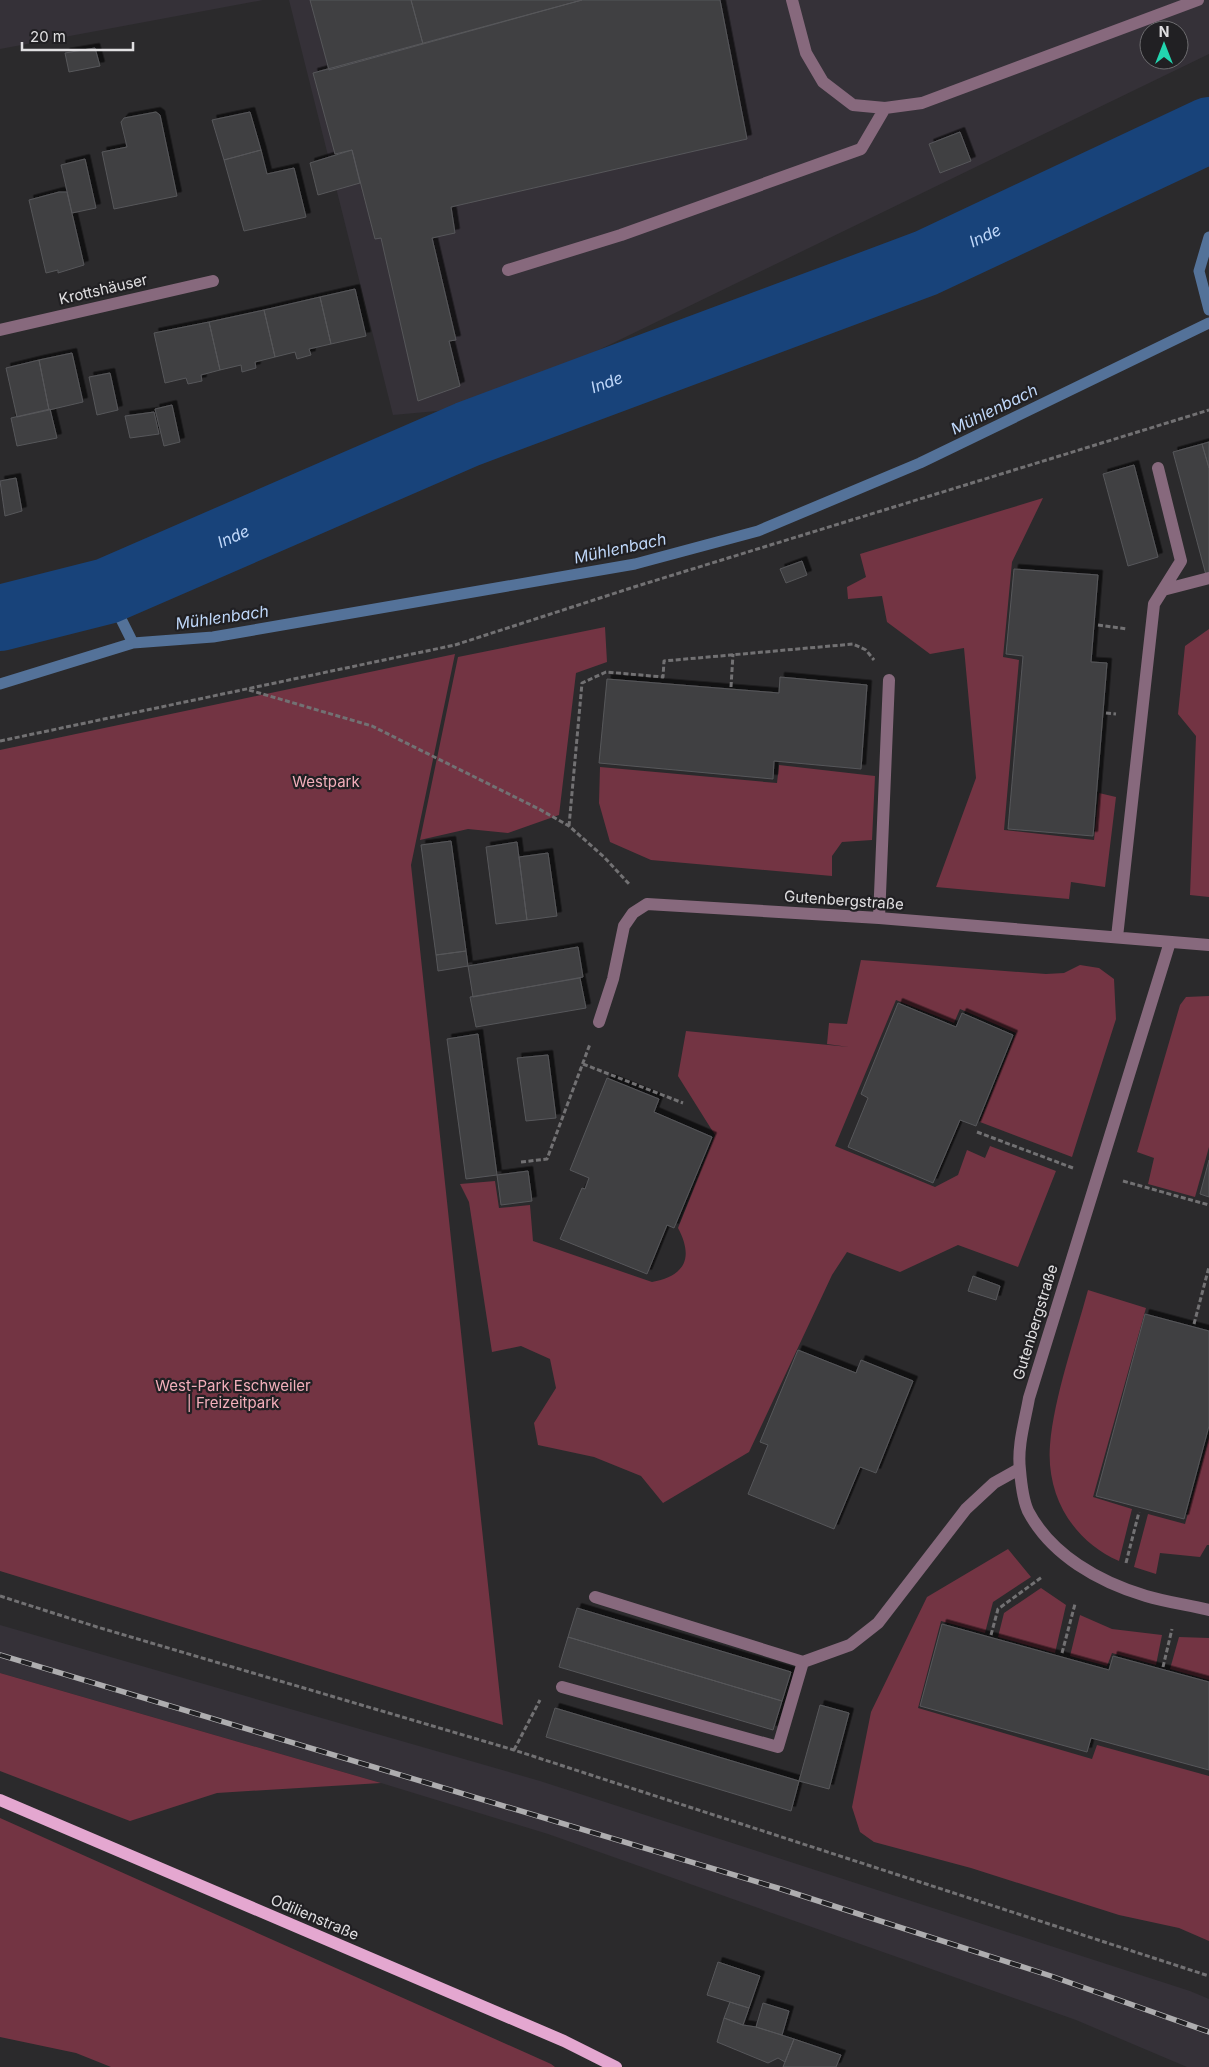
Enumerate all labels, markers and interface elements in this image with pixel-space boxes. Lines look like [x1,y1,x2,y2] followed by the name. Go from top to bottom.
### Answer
[22,20,134,52] scale bar
[1139,20,1189,70] north arrow
[1159,23,1169,40] text: N
[30,27,66,46] text: 20 m
[966,219,1004,251] water label: Inde
[57,270,149,308] street label: Krottshäuser
[588,367,625,397] water label: Inde
[947,379,1041,439] water label: Mühlenbach
[214,520,252,552] water label: Inde
[572,528,668,568] water label: Mühlenbach
[174,601,270,633] water label: Mühlenbach
[292,772,360,791] park label: Westpark
[784,886,904,914] street label: Gutenbergstraße
[1008,1262,1062,1382] street label: Gutenbergstraße
[155,1376,311,1412] park label: West-Park Eschweiler | Freizeitpark
[268,1890,362,1944] street label: Odilienstraße

